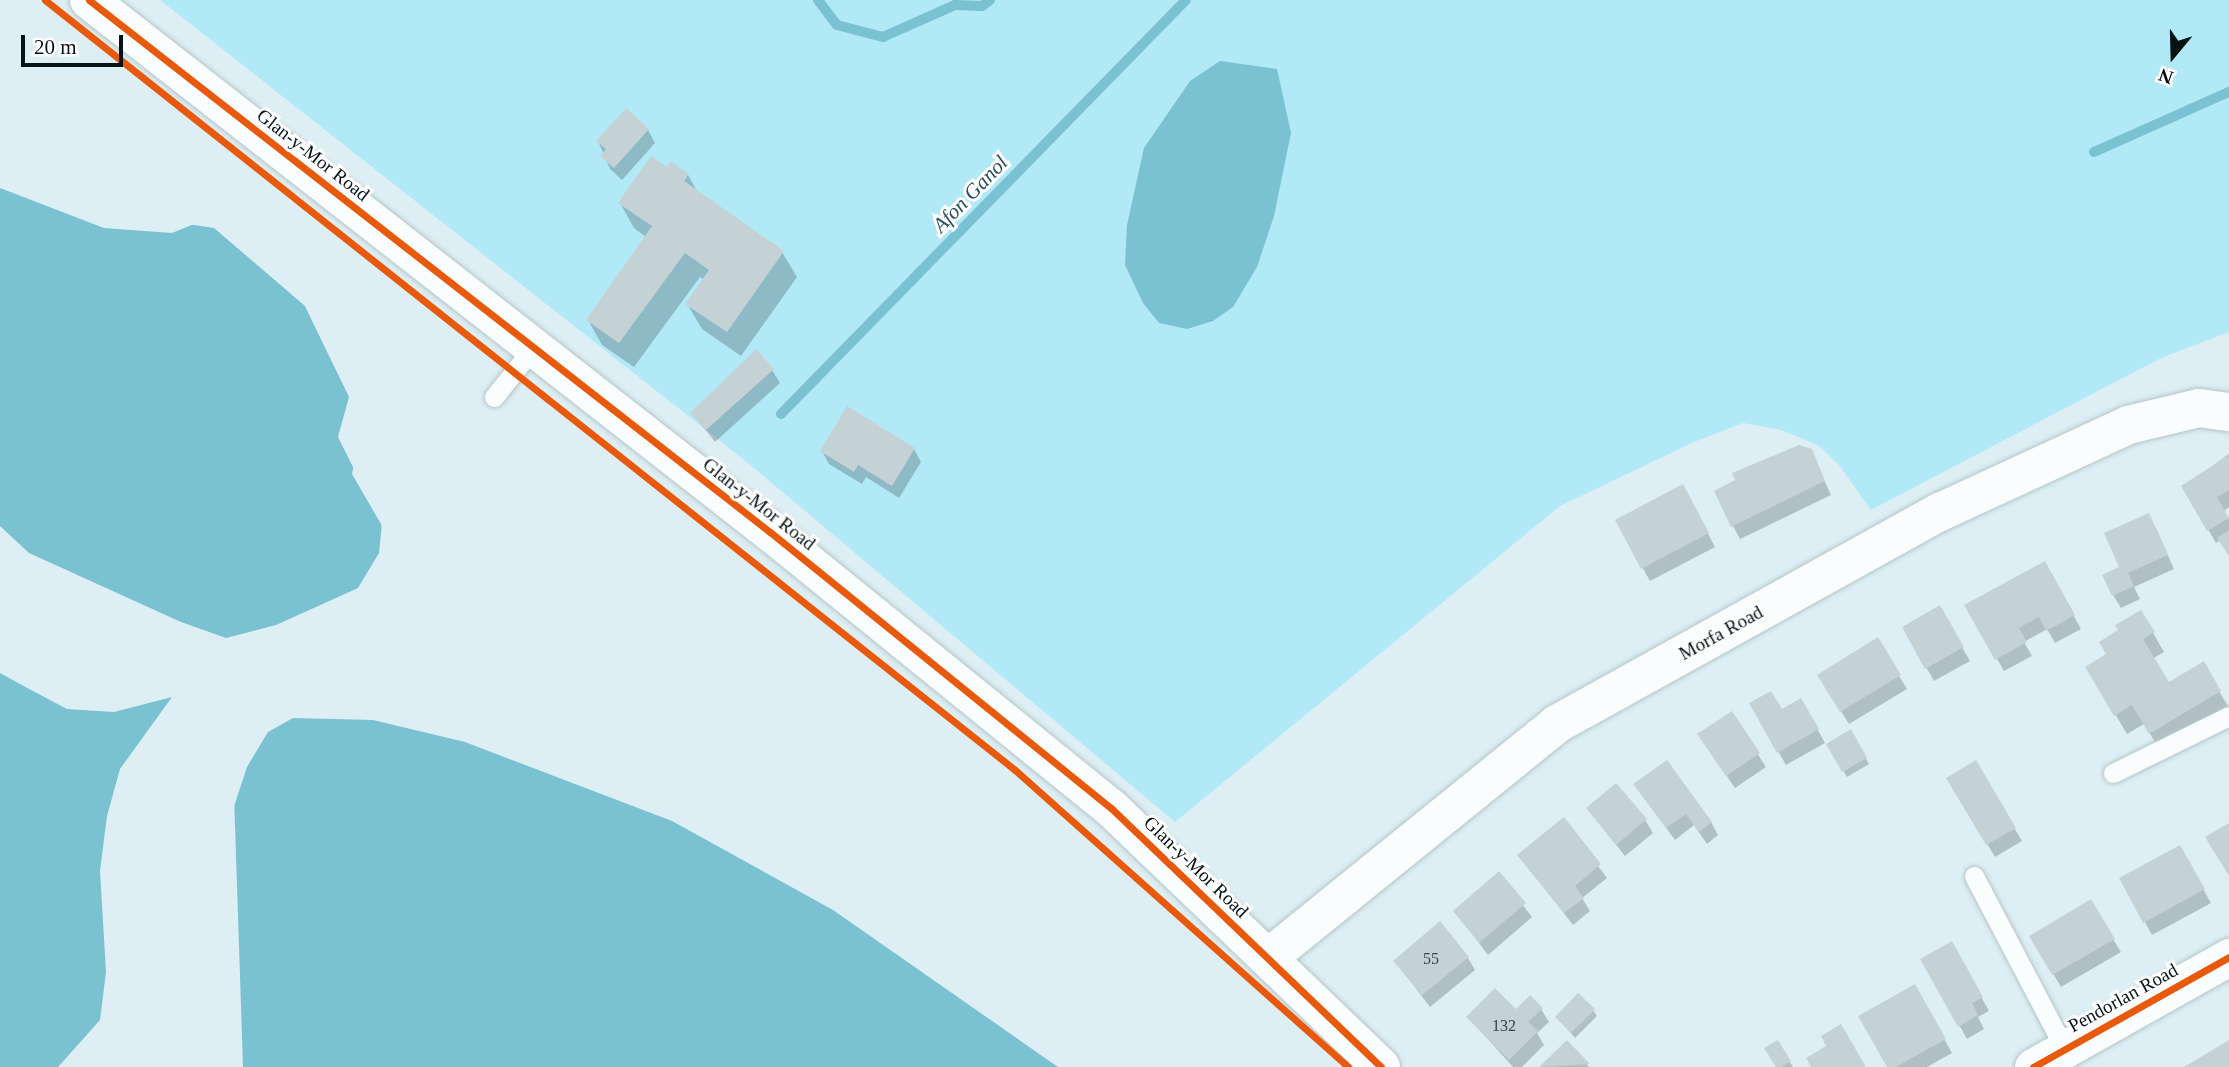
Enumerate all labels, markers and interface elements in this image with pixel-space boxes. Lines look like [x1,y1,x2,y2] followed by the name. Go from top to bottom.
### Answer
[24,21,126,65] scale bar
[2138,21,2208,91] north arrow
[34,35,77,59] text: 20 m
[2156,64,2176,88] text: N
[252,104,374,206] street label: Glan-y-Mor Road
[927,150,1013,238] water label: Afon Ganol
[698,453,820,555] street label: Glan-y-Mor Road
[1675,601,1767,665] street label: Morfa Road
[1139,811,1253,923] street label: Glan-y-Mor Road
[1423,949,1439,969] house number: 55
[2064,958,2182,1038] street label: Pendorlan Road
[1492,1016,1516,1036] house number: 132

